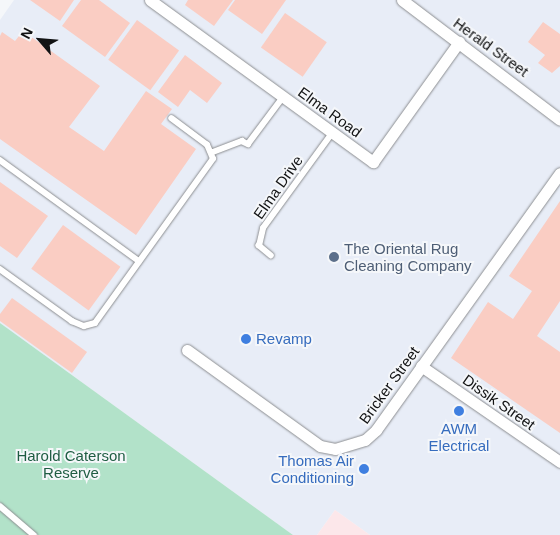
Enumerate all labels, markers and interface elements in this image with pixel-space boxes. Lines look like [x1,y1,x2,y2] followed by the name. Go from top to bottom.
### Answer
[450,14,532,80] street label: Herald Street
[15,15,65,65] north arrow
[17,25,36,41] text: N
[295,83,365,141] street label: Elma Road
[250,152,306,222] street label: Elma Drive
[344,239,472,274] place label: The Oriental Rug Cleaning Company
[328,251,340,263] marker: The Oriental Rug Cleaning Company
[256,330,312,348] place label: Revamp
[240,333,252,345] marker: Revamp
[355,343,423,427] street label: Bricker Street
[459,370,539,434] street label: Dissik Street
[453,405,465,417] marker: AWM Electrical
[429,419,489,454] place label: AWM Electrical
[16,446,126,481] park label: Harold Caterson Reserve
[271,451,354,486] place label: Thomas Air Conditioning
[358,463,370,475] marker: Thomas Air Conditioning

